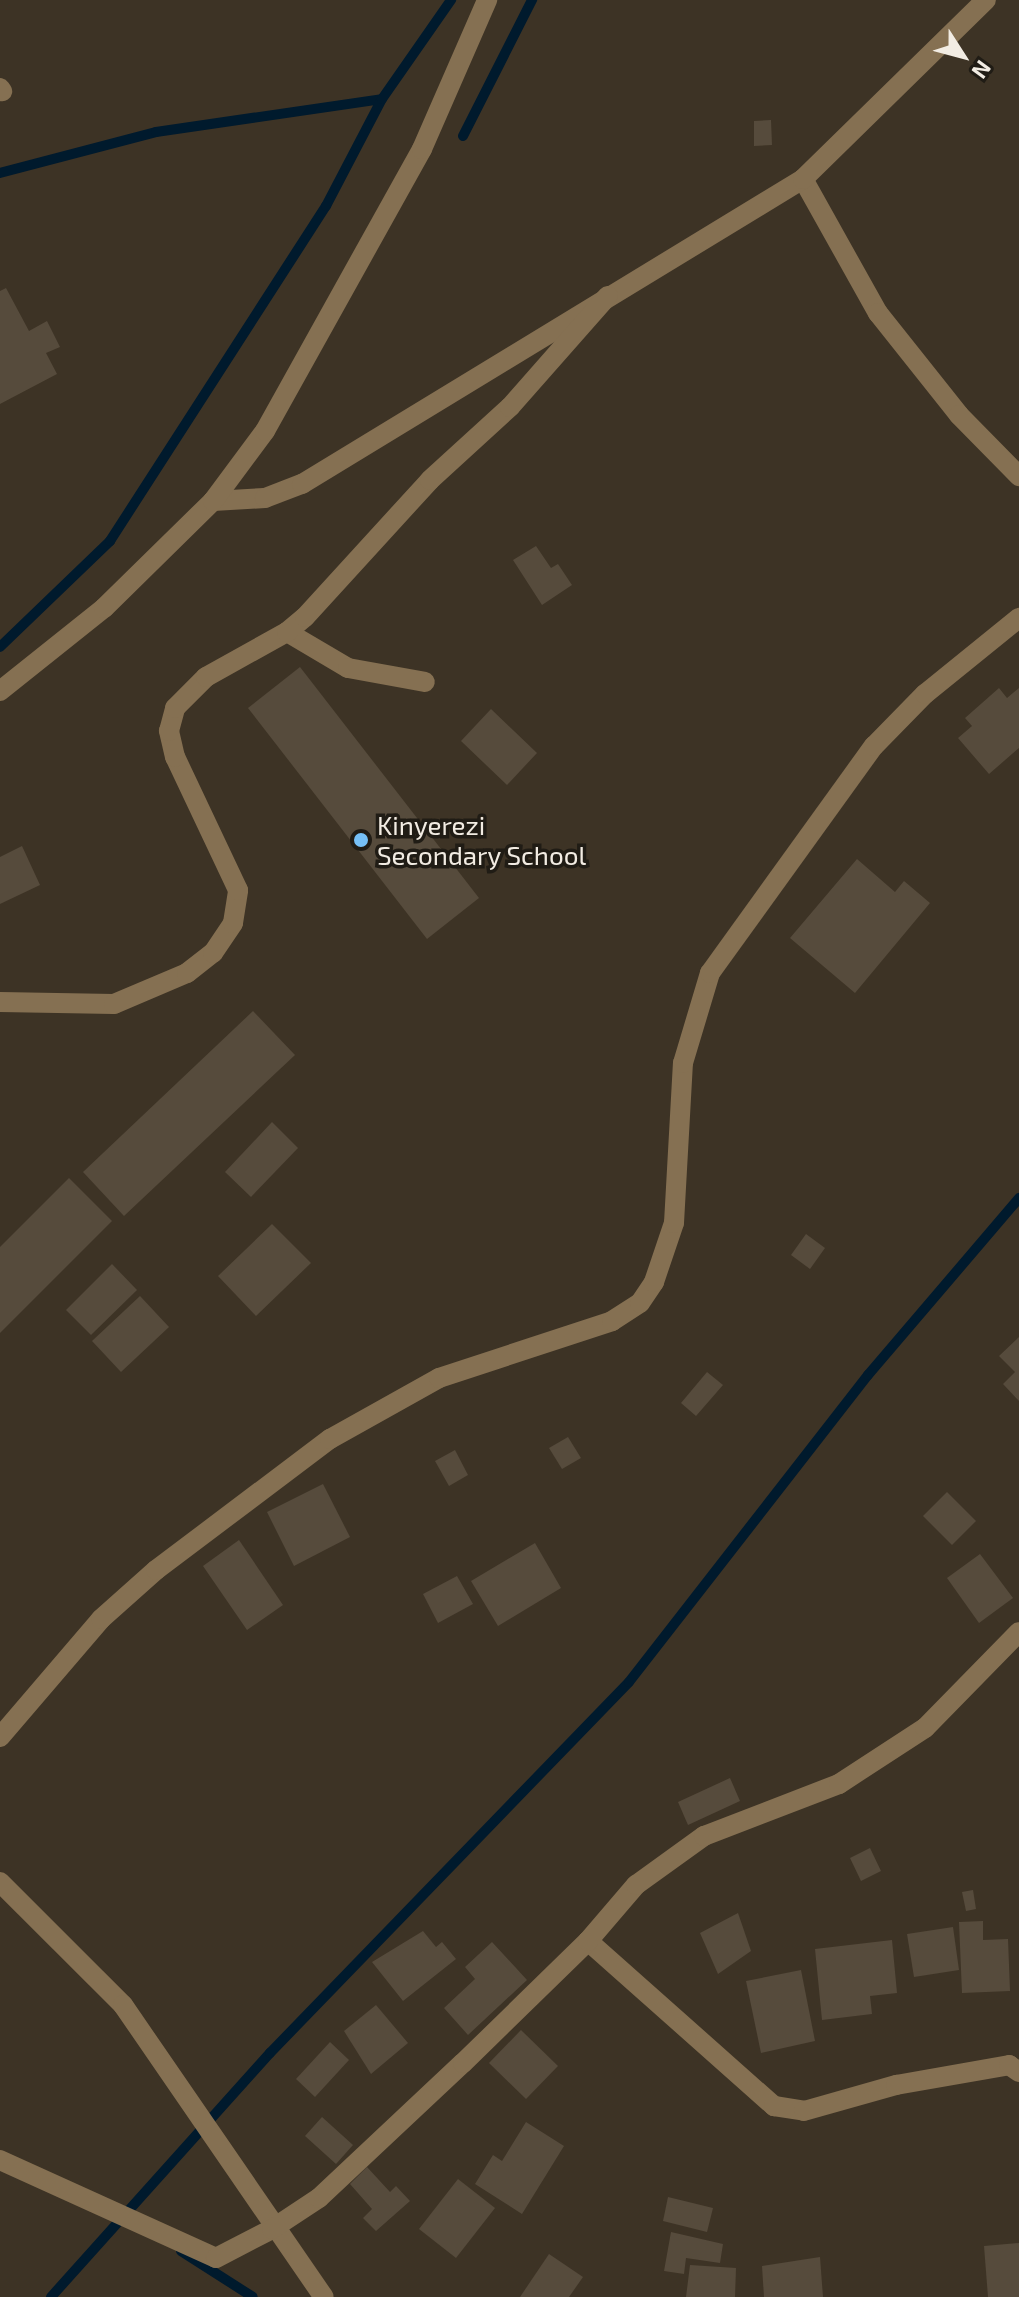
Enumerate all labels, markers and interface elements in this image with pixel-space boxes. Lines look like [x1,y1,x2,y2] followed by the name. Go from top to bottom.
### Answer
[923,16,1003,96] north arrow
[967,56,998,84] text: N
[377,809,587,870] place label: Kinyerezi Secondary School
[352,831,370,849] marker: Kinyerezi Secondary School

